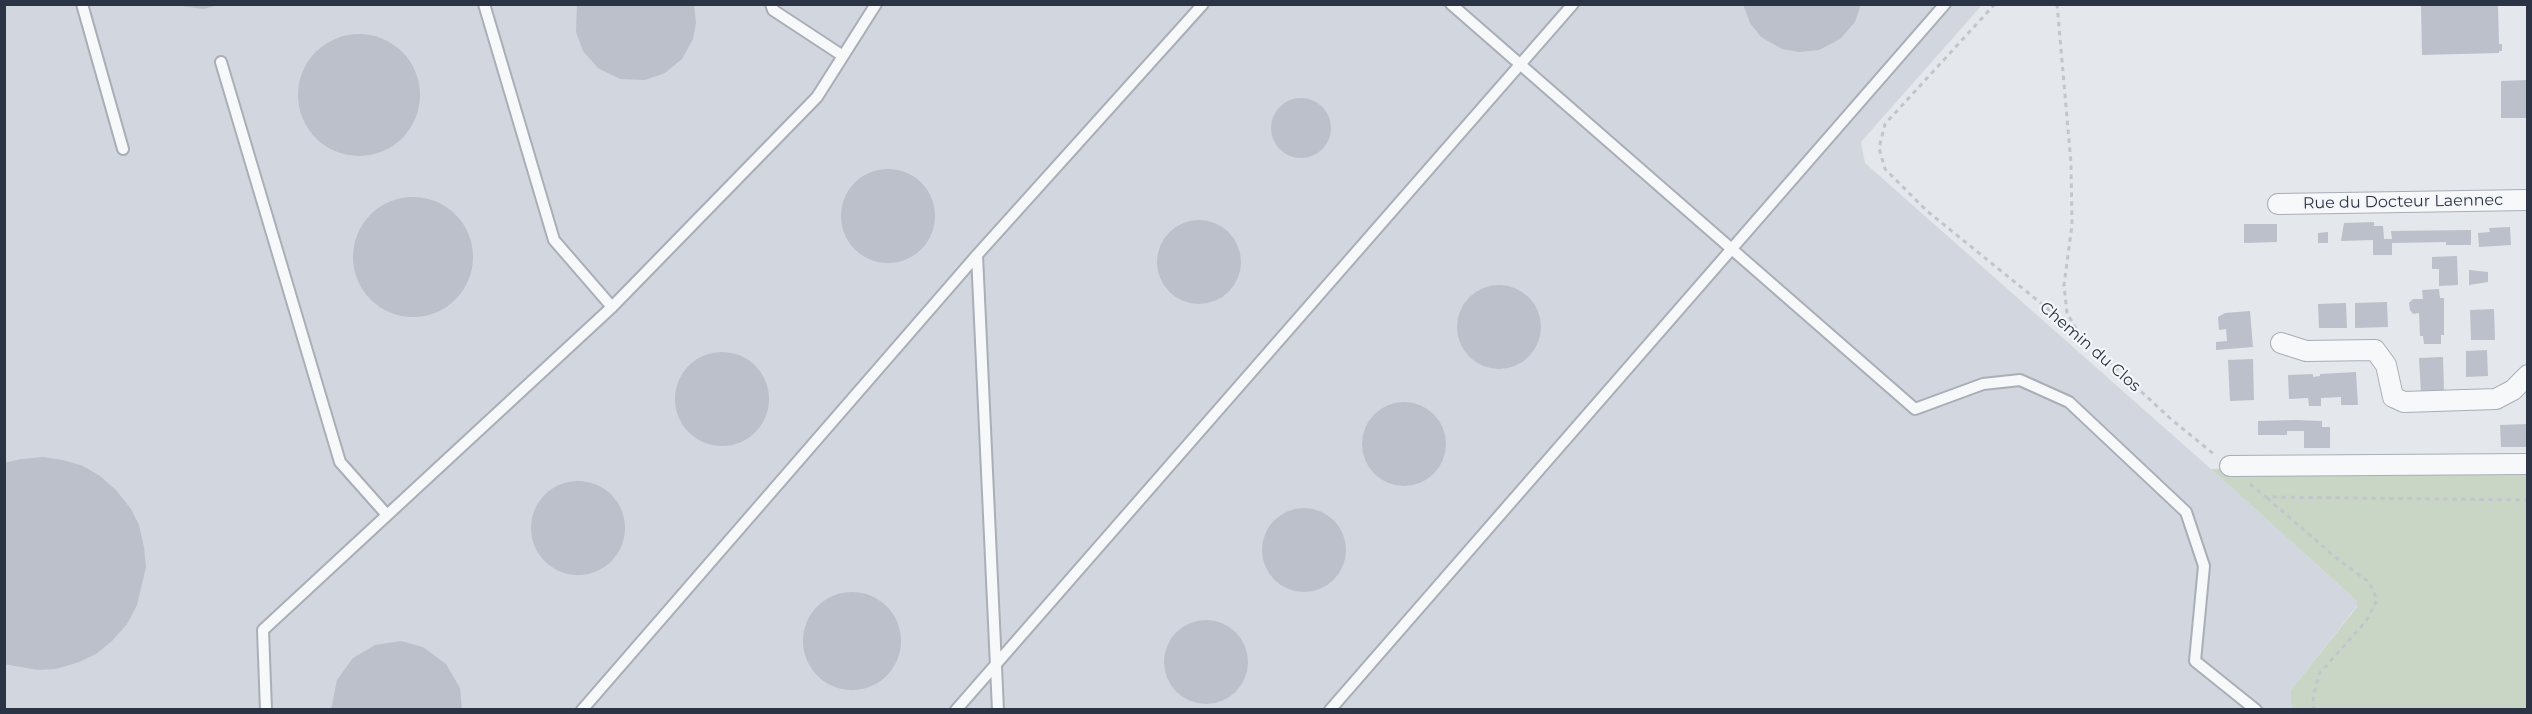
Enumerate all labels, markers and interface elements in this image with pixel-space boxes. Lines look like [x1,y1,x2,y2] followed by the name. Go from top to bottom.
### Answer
[2303,191,2503,213] street label: Rue du Docteur Laennec
[2036,298,2144,396] street label: Chemin du Clos

